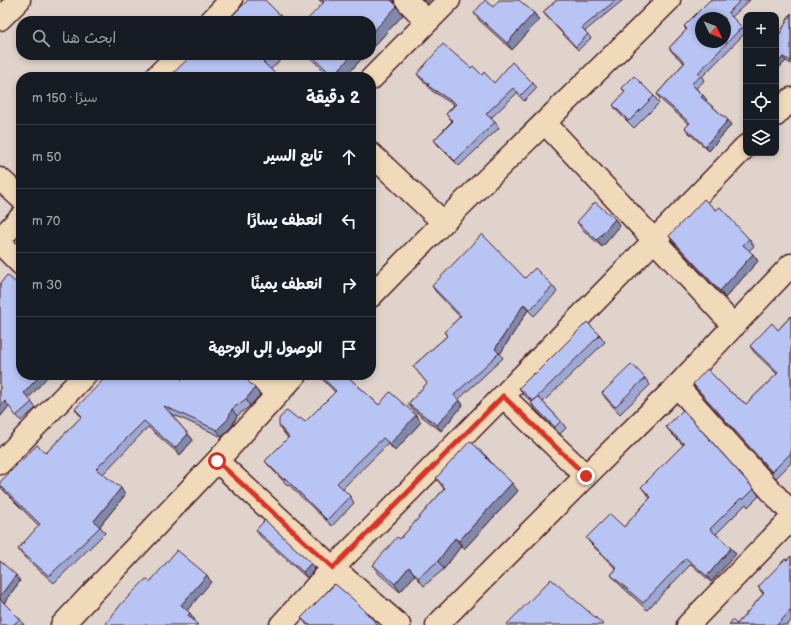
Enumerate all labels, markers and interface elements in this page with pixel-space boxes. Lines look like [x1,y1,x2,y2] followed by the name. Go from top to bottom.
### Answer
[695,12,731,48] north arrow
[743,12,779,156] map controls
[743,12,779,48] button: +
[16,16,376,60] search box
[30,27,52,49] icon: search
[62,29,116,48] text: ابحث هنا
[743,48,779,84] button: −
[743,84,779,120] button: locate
[306,88,360,108] text: 2 دقيقة
[32,90,98,106] text: سيرًا · 150 m
[743,120,779,156] button: layers
[338,146,360,168] icon: ahead
[264,147,322,166] text: تابع السير
[32,149,61,165] text: 50 m
[338,210,360,232] icon: left
[247,211,322,230] text: انعطف يسارًا
[32,213,60,229] text: 70 m
[338,274,360,296] icon: right
[251,275,322,294] text: انعطف يمينًا
[32,277,62,293] text: 30 m
[338,338,360,360] icon: arrive
[208,339,322,358] text: الوصول إلى الوجهة
[208,452,226,470] route start
[577,467,595,485] route end

